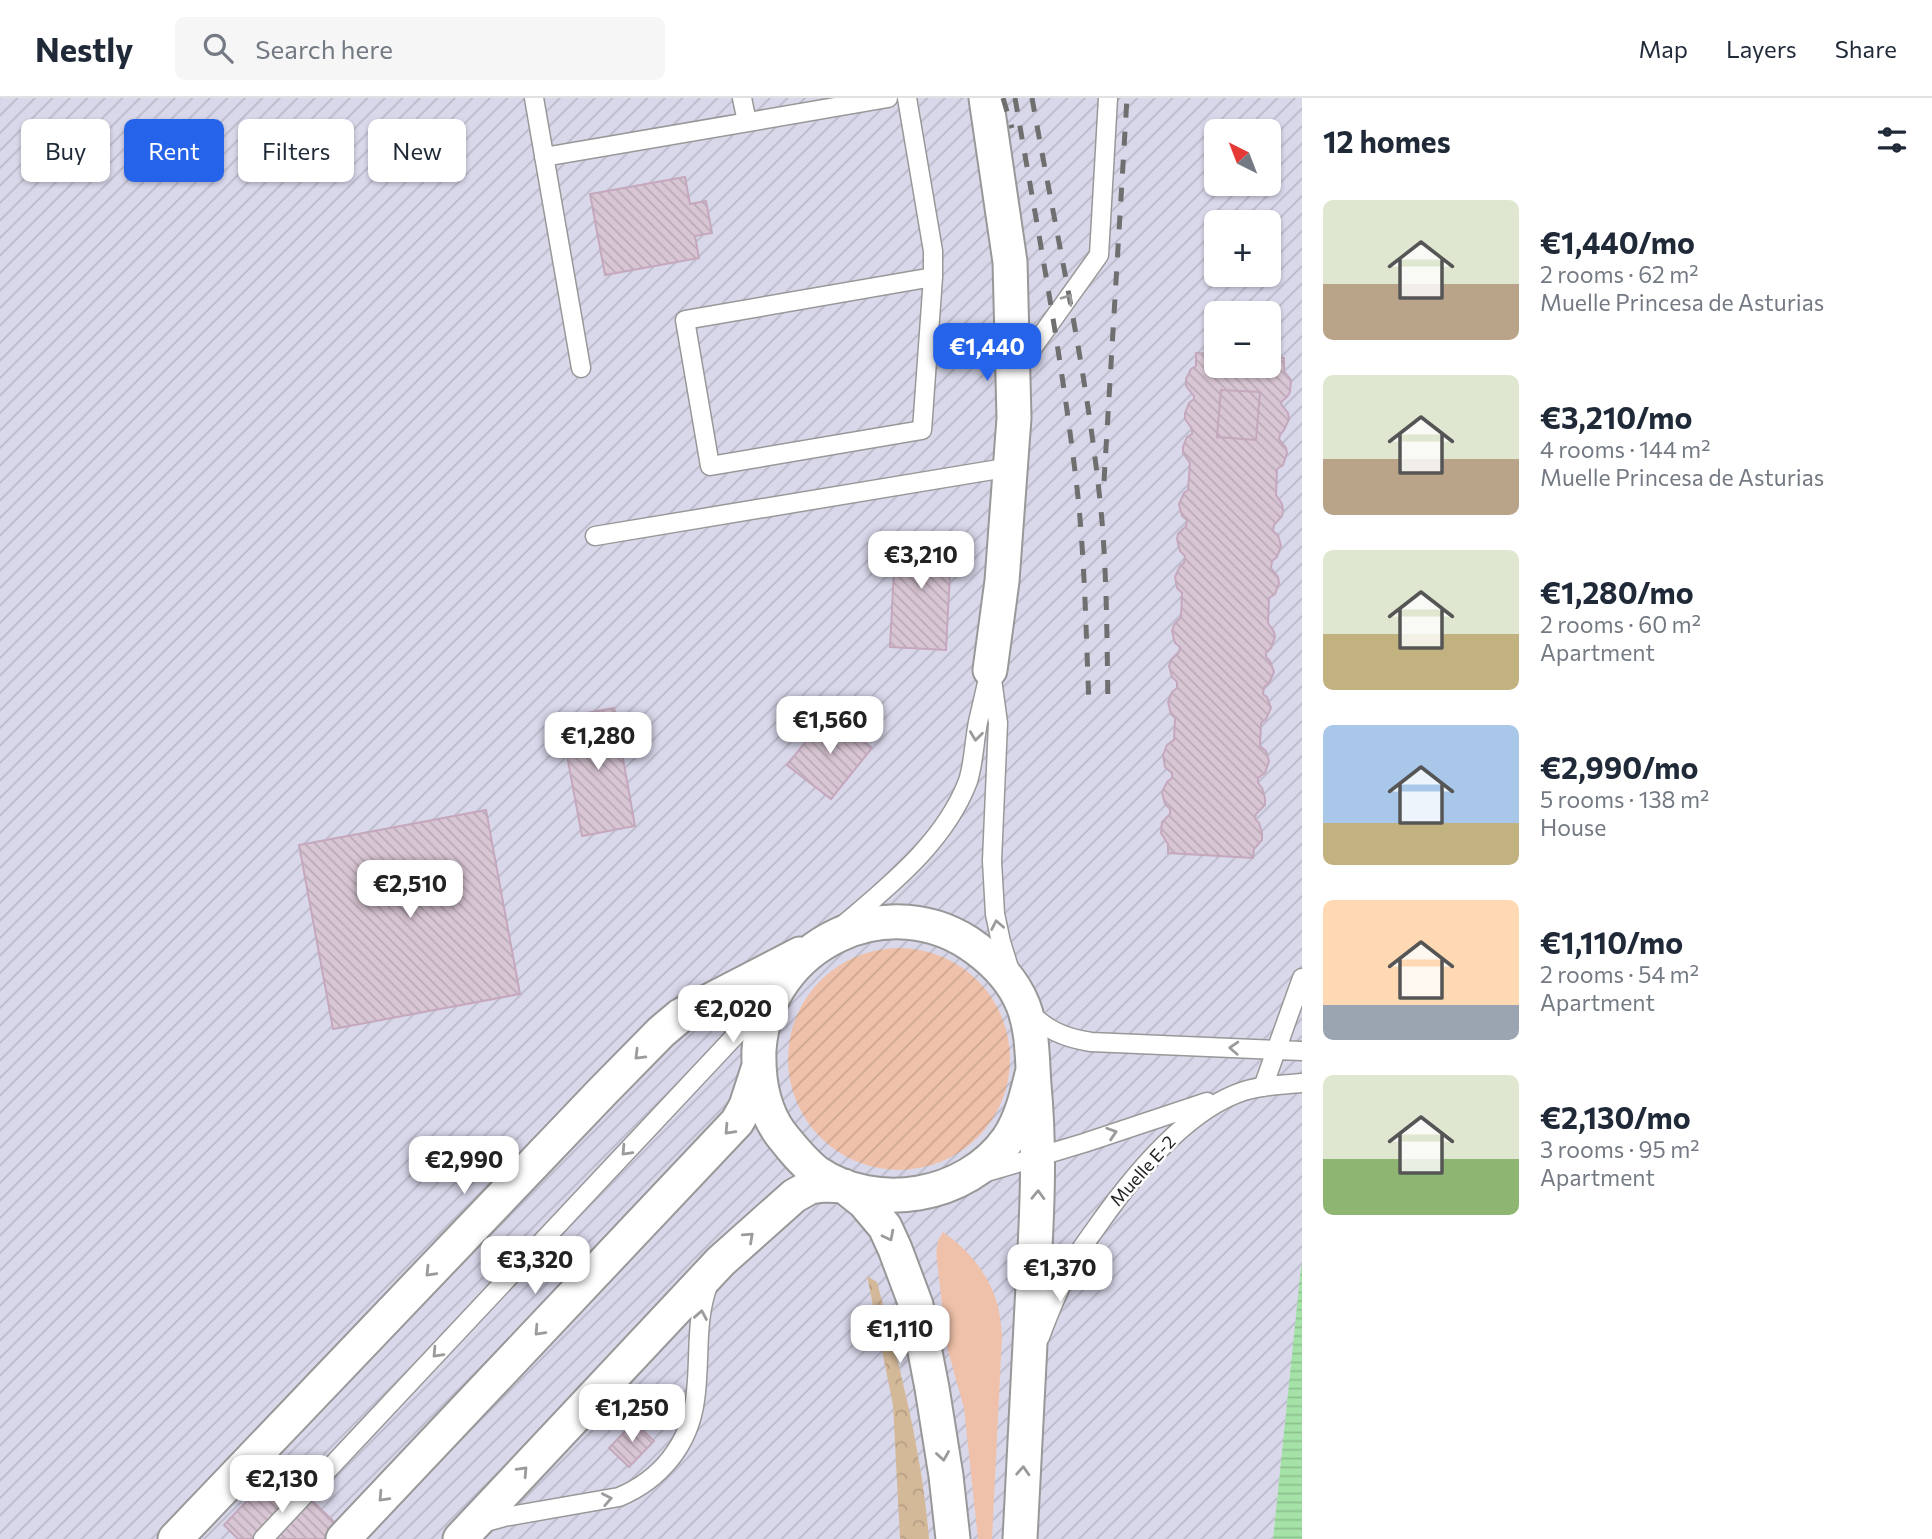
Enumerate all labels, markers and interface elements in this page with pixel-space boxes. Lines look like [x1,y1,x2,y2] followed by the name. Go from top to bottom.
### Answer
[175,17,665,80] search box
[35,28,133,69] text: Nestly
[199,29,237,67] icon: search
[255,33,393,64] text: Search here
[1639,34,1688,63] text: Map
[1726,34,1797,63] text: Layers
[1835,34,1897,63] text: Share
[21,119,110,182] chip: Buy
[124,119,224,182] chip: Rent
[238,119,354,182] chip: Filters
[368,119,466,182] chip: New
[1204,119,1281,196] north arrow
[1204,119,1281,378] map controls
[1873,121,1911,159] icon: filters
[1323,122,1451,159] text: 12 homes
[1204,210,1281,287] button: +
[1540,223,1695,260] text: €1,440/mo
[1379,228,1463,312] icon: home
[1540,260,1699,288] text: 2 rooms · 62 m²
[1540,288,1824,316] text: Muelle Princesa de Asturias
[1060,294,1073,307] one-way arrow
[1204,301,1281,378] button: −
[930,324,1044,383] pin: €1,440
[949,332,1025,360] text: €1,440
[1540,398,1692,435] text: €3,210/mo
[1379,403,1463,487] icon: home
[1540,435,1710,463] text: 4 rooms · 144 m²
[1540,463,1824,491] text: Muelle Princesa de Asturias
[864,532,978,591] pin: €3,210
[884,540,958,568] text: €3,210
[1540,573,1694,610] text: €1,280/mo
[1379,578,1463,662] icon: home
[1540,610,1701,638] text: 2 rooms · 60 m²
[1540,638,1655,666] text: Apartment
[773,696,887,756] pin: €1,560
[792,705,868,733] text: €1,560
[541,712,655,772] pin: €1,280
[561,721,635,749] text: €1,280
[969,730,984,742] one-way arrow
[1540,748,1698,785] text: €2,990/mo
[1379,753,1463,837] icon: home
[1540,785,1709,813] text: 5 rooms · 138 m²
[1540,813,1606,841] text: House
[353,860,467,920] pin: €2,510
[373,869,447,897] text: €2,510
[991,919,1006,931] one-way arrow
[1540,923,1683,960] text: €1,110/mo
[1379,928,1463,1012] icon: home
[1540,960,1699,988] text: 2 rooms · 54 m²
[676,986,790,1045] pin: €2,020
[1540,988,1655,1016] text: Apartment
[694,994,772,1022] text: €2,020
[1228,1041,1239,1056] one-way arrow
[634,1046,647,1059] one-way arrow
[1540,1098,1691,1135] text: €2,130/mo
[1379,1103,1463,1187] icon: home
[725,1122,737,1135] one-way arrow
[1105,1127,1118,1141] one-way arrow
[1105,1131,1180,1210] street label: Muelle E-2
[1540,1135,1699,1163] text: 3 rooms · 95 m²
[407,1136,521,1196] pin: €2,990
[622,1143,634,1156] one-way arrow
[425,1145,503,1173] text: €2,990
[1540,1163,1655,1191] text: Apartment
[1031,1189,1046,1200] one-way arrow
[881,1229,895,1241] one-way arrow
[740,1232,753,1245] one-way arrow
[478,1236,592,1296] pin: €3,320
[1003,1244,1117,1304] pin: €1,370
[497,1245,573,1273] text: €3,320
[1023,1253,1097,1281] text: €1,370
[426,1264,439,1277] one-way arrow
[843,1306,957,1365] pin: €1,110
[693,1309,708,1321] one-way arrow
[867,1314,933,1342] text: €1,110
[535,1323,548,1336] one-way arrow
[433,1345,446,1358] one-way arrow
[575,1384,689,1444] pin: €1,250
[595,1393,669,1421] text: €1,250
[935,1450,950,1462] one-way arrow
[225,1456,339,1515] pin: €2,130
[246,1464,318,1492] text: €2,130
[1016,1465,1031,1476] one-way arrow
[515,1466,528,1479] one-way arrow
[379,1488,392,1501] one-way arrow
[601,1493,613,1508] one-way arrow

